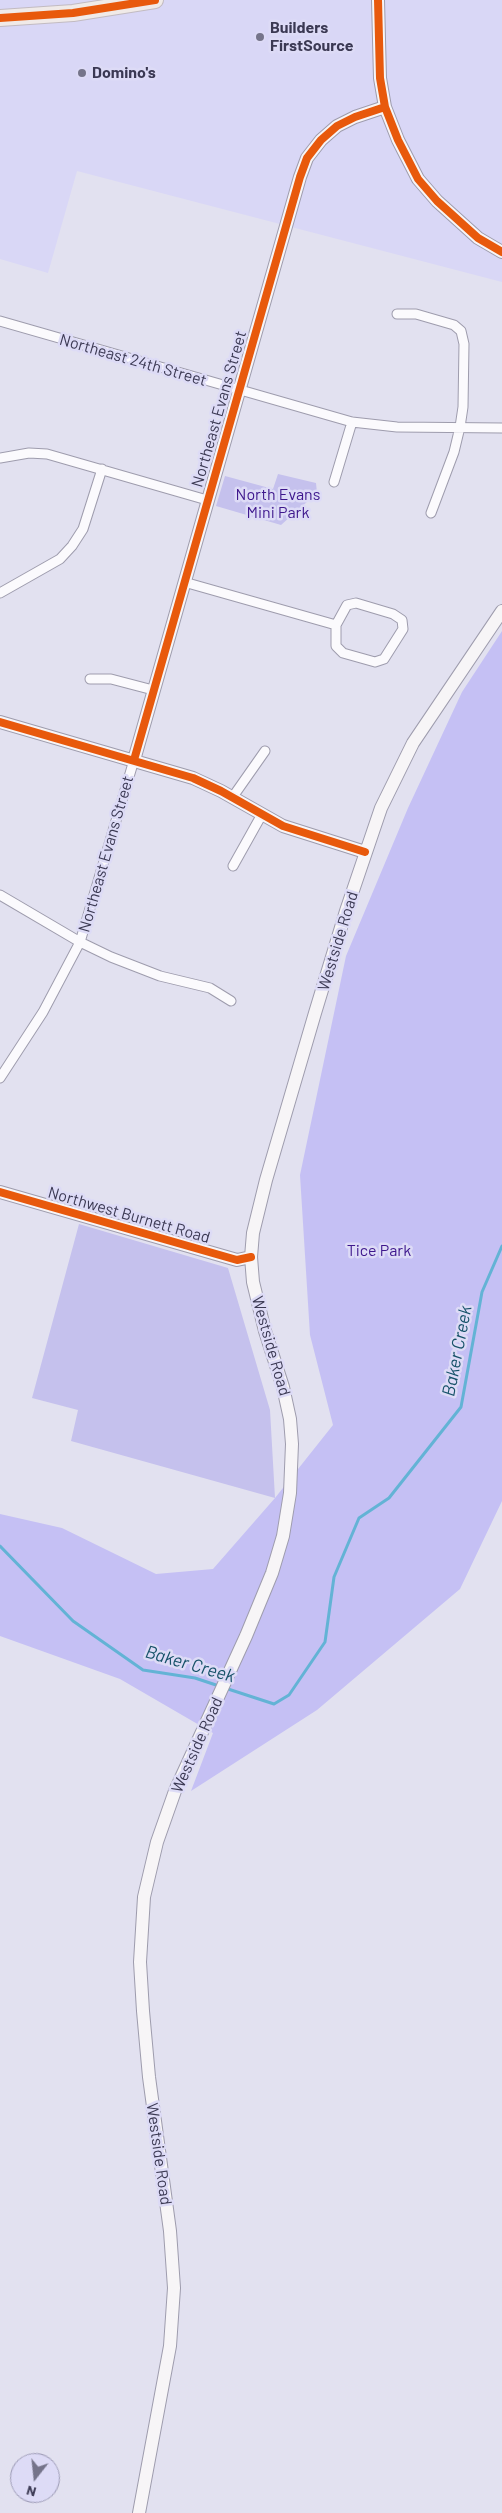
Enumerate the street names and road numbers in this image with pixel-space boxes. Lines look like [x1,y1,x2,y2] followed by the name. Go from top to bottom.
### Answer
[187,329,251,489] street label: Northeast Evans Street
[57,330,209,390] street label: Northeast 24th Street
[74,774,138,934] street label: Northeast Evans Street
[314,889,362,993] street label: Westside Road
[46,1183,212,1247] street label: Northwest Burnett Road
[248,1294,294,1398] street label: Westside Road
[167,1694,227,1796] street label: Westside Road
[142,2102,176,2206] street label: Westside Road

